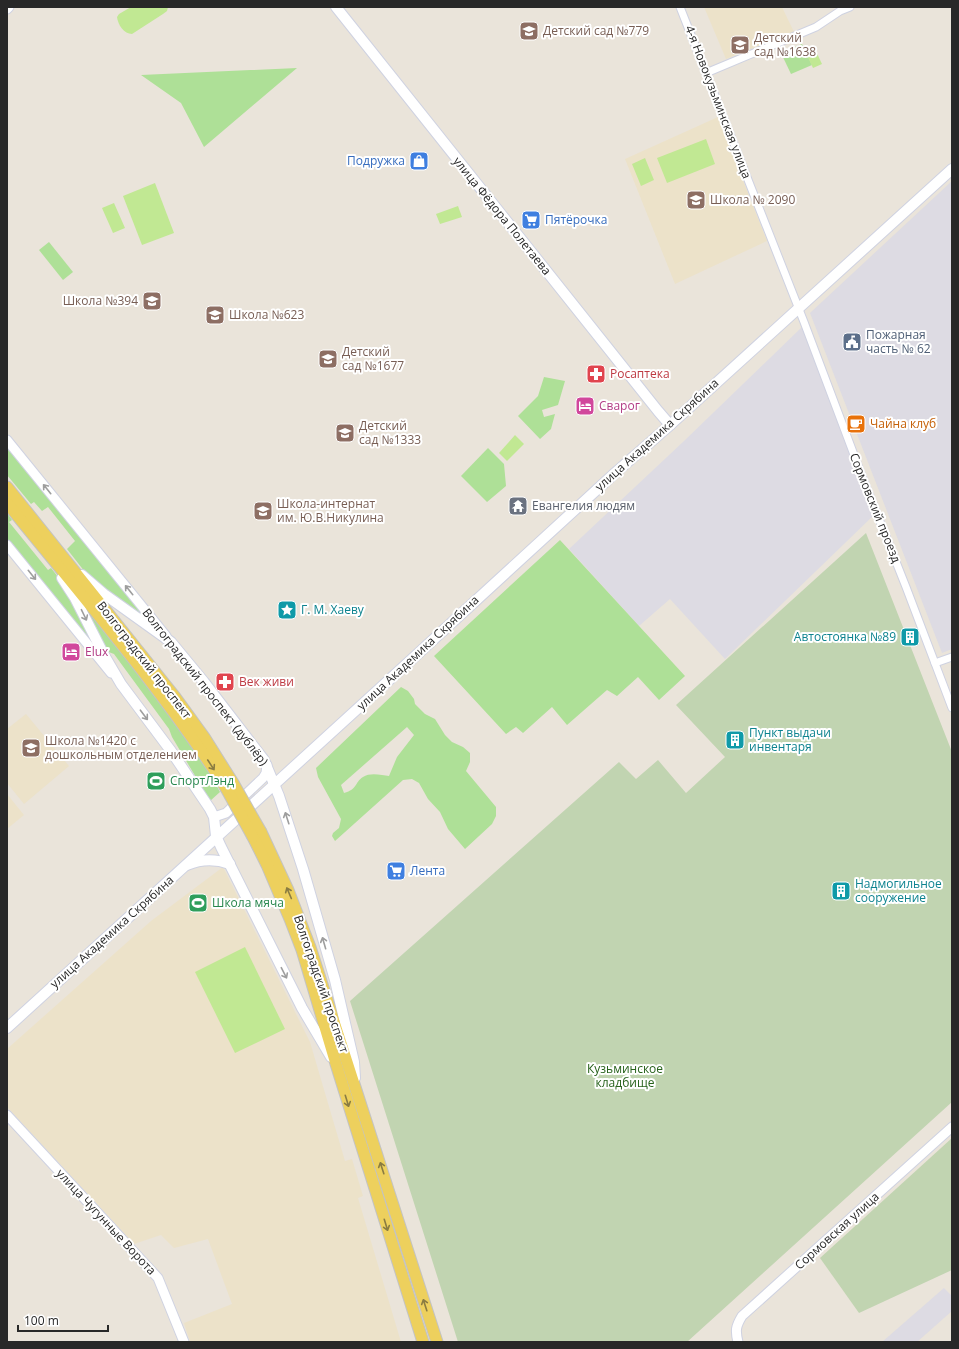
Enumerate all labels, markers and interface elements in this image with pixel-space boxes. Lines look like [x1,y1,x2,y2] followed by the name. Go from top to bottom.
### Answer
[518,20,540,42] school or university icon: Детский сад №779
[543,22,649,39] place label: Детский сад №779
[681,23,756,181] street label: 4-я Новокузьминская улица
[754,29,816,60] place label: Детский сад №1638
[729,34,751,56] school or university icon: Детский сад №1638
[408,150,430,172] shop icon: Подружка
[347,152,405,169] place label: Подружка
[449,153,555,278] street label: улица Фёдора Полетаева
[685,189,707,211] school or university icon: Школа № 2090
[710,191,795,208] place label: Школа № 2090
[520,209,542,231] supermarket icon: Пятёрочка
[545,211,607,228] place label: Пятёрочка
[141,290,163,312] school or university icon: Школа №394
[63,292,138,309] place label: Школа №394
[204,304,226,326] school or university icon: Школа №623
[229,306,304,323] place label: Школа №623
[866,326,931,357] place label: Пожарная часть № 62
[841,331,863,353] public building icon: Пожарная часть № 62
[342,343,404,374] place label: Детский сад №1677
[317,348,339,370] school or university icon: Детский сад №1677
[585,363,607,385] pharmacy icon: Росаптека
[610,365,670,382] place label: Росаптека
[591,374,722,495] street label: улица Академика Скрябина
[574,395,596,417] hotel icon: Сварог
[599,397,640,414] place label: Сварог
[845,413,867,435] cafe icon: Чайна клуб
[870,415,936,432] place label: Чайна клуб
[359,417,421,448] place label: Детский сад №1333
[334,422,356,444] school or university icon: Детский сад №1333
[846,450,905,565] street label: Сормовский проезд
[43,483,51,494] one-way arrow
[277,495,384,526] place label: Школа-интернат им. Ю.В.Никулина
[507,495,529,517] temple icon: Евангелия людям
[532,497,635,514] place label: Евангелия людям
[252,500,274,522] school or university icon: Школа-интернат им. Ю.В.Никулина
[27,570,36,581] one-way arrow
[124,584,133,595] one-way arrow
[353,591,482,714] street label: улица Академика Скрябина
[93,598,196,722] street label: Волгоградский проспект
[276,599,298,621] place icon: Г. М. Хаеву
[301,601,365,618] place label: Г. М. Хаеву
[138,604,273,769] street label: Волгоградский проспект (дублёр)
[80,609,88,621] one-way arrow
[899,626,921,648] building icon: Автостоянка №89
[794,628,896,645] place label: Автостоянка №89
[60,641,82,663] hotel icon: Elux
[85,643,109,660] place label: Elux
[214,671,236,693] pharmacy icon: Век живи
[239,673,294,690] place label: Век живи
[140,709,148,720] one-way arrow
[749,724,831,755] place label: Пункт выдачи инвентаря
[724,729,746,751] building icon: Пункт выдачи инвентаря
[45,732,197,763] place label: Школа №1420 с дошкольным отделением
[20,737,42,759] school or university icon: Школа №1420 с дошкольным отделением
[207,759,215,770] one-way arrow
[145,770,167,792] sports icon: СпортЛэнд
[170,772,234,789] place label: СпортЛэнд
[283,812,290,825] one-way arrow
[385,860,407,882] supermarket icon: Лента
[410,862,445,879] place label: Лента
[46,871,177,992] street label: улица Академика Скрябина
[855,875,942,906] place label: Надмогильное сооружение
[830,880,852,902] building icon: Надмогильное сооружение
[285,887,292,899] one-way arrow
[187,892,209,914] sports icon: Школа мяча
[212,894,284,911] place label: Школа мяча
[290,913,353,1055] street label: Волгоградский проспект
[320,936,327,949] one-way arrow
[281,967,289,979] one-way arrow
[587,1060,663,1091] park label: Кузьминское кладбище
[344,1095,352,1107] one-way arrow
[378,1161,385,1174] one-way arrow
[53,1165,160,1278] street label: улица Чугунные Ворота
[791,1188,883,1273] street label: Сормовская улица
[383,1219,391,1231] one-way arrow
[421,1299,429,1311] one-way arrow
[18,1307,108,1333] scale bar
[24,1312,59,1329] text: 100 m

